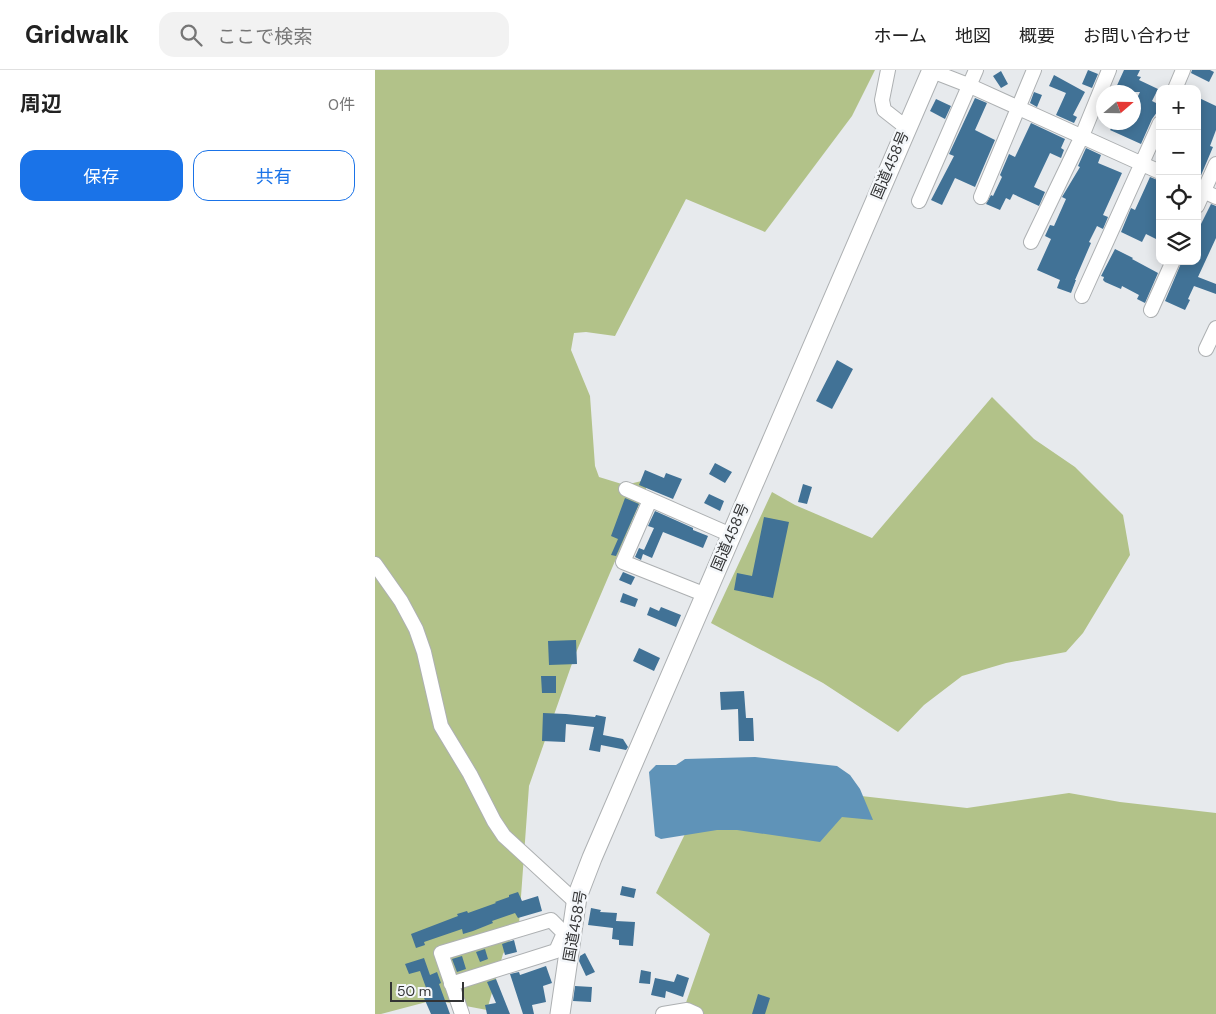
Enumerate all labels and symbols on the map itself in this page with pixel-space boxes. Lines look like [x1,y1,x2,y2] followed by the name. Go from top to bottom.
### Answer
[1096,85,1141,130] north arrow
[867,128,913,202] street label: 国道458号
[707,500,753,574] street label: 国道458号
[559,889,591,963] street label: 国道458号
[390,979,464,1002] scale bar

